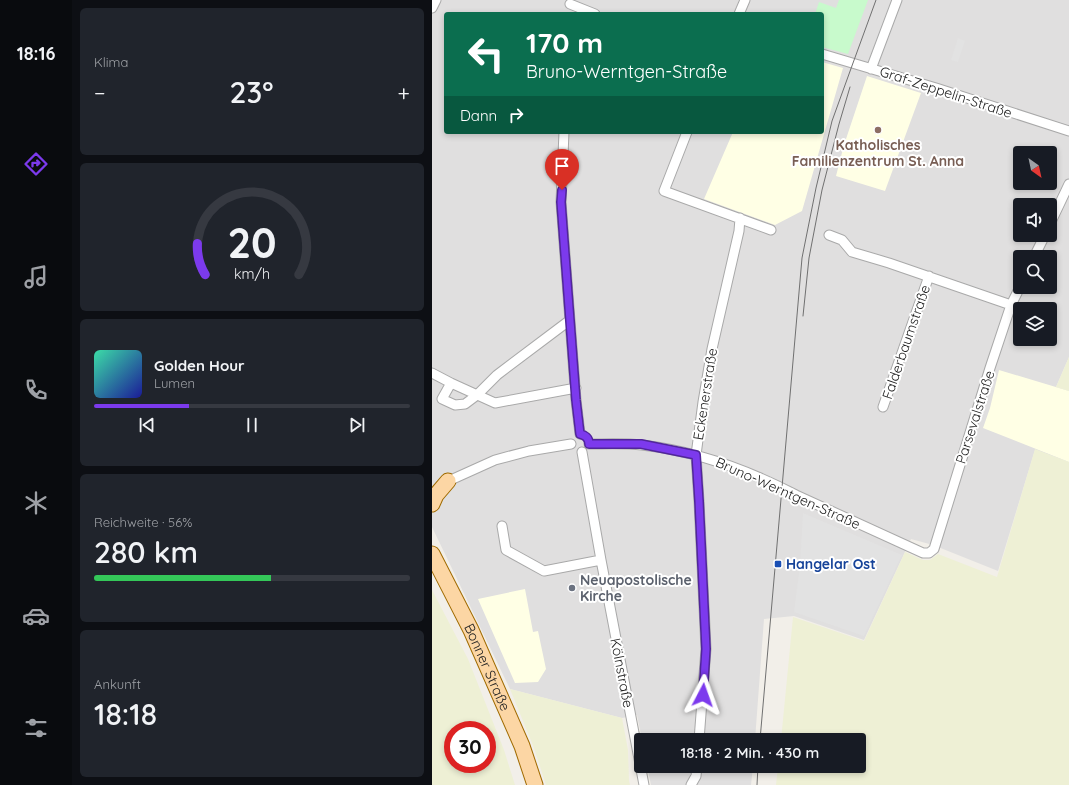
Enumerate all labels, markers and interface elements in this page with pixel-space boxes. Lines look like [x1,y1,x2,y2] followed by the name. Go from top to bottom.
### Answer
[526,25,603,60] text: 170 m
[460,28,512,80] icon: left
[17,42,55,65] text: 18:16
[94,54,128,70] text: Klima
[526,60,727,83] text: Bruno-Werntgen-Straße
[878,62,1015,122] street label: Graf-Zeppelin-Straße
[229,73,274,111] text: 23°
[94,79,105,107] text: −
[398,79,410,107] text: +
[505,104,527,126] icon: right
[460,106,497,125] text: Dann
[873,125,883,135] marker: Katholisches Familienzentrum St. Anna
[792,136,964,170] place label: Katholisches Familienzentrum St. Anna
[1013,146,1057,190] north arrow
[1013,146,1057,346] map controls
[545,149,579,190] pin
[22,150,50,178] icon: directions
[551,155,573,177] icon: arrive
[1013,198,1057,242] button: sound
[227,216,277,268] text: 20
[1013,250,1057,294] button: search
[22,263,50,291] icon: music
[234,265,270,283] text: km/h
[878,282,934,402] street label: Falderbaumstraße
[1013,302,1057,346] button: layers
[689,347,721,441] street label: Eckenerstraße
[154,356,245,375] text: Golden Hour
[951,368,999,466] street label: Parsevalstraße
[154,375,195,391] text: Lumen
[22,376,50,404] icon: phone
[136,414,158,436] icon: previous
[241,414,263,436] icon: pause
[346,414,368,436] icon: next
[713,453,863,533] street label: Bruno-Werntgen-Straße
[22,489,50,517] icon: climate
[94,514,192,530] text: Reichweite · 56%
[94,533,198,571] text: 280 km
[786,555,876,573] place label: Hangelar Ost
[773,559,783,569] marker: Hangelar Ost
[580,571,692,605] place label: Neuapostolische Kirche
[567,583,577,593] marker: Neuapostolische Kirche
[22,602,50,630] icon: car
[460,620,514,714] street label: Bonner Straße
[606,637,638,709] street label: Kölnstraße
[682,674,724,716] position arrow
[94,676,141,692] text: Ankunft
[94,695,157,733] text: 18:18
[22,714,50,742] icon: filters
[444,721,496,773] speed limit sign: 30
[681,743,819,762] text: 18:18 · 2 Min. · 430 m

